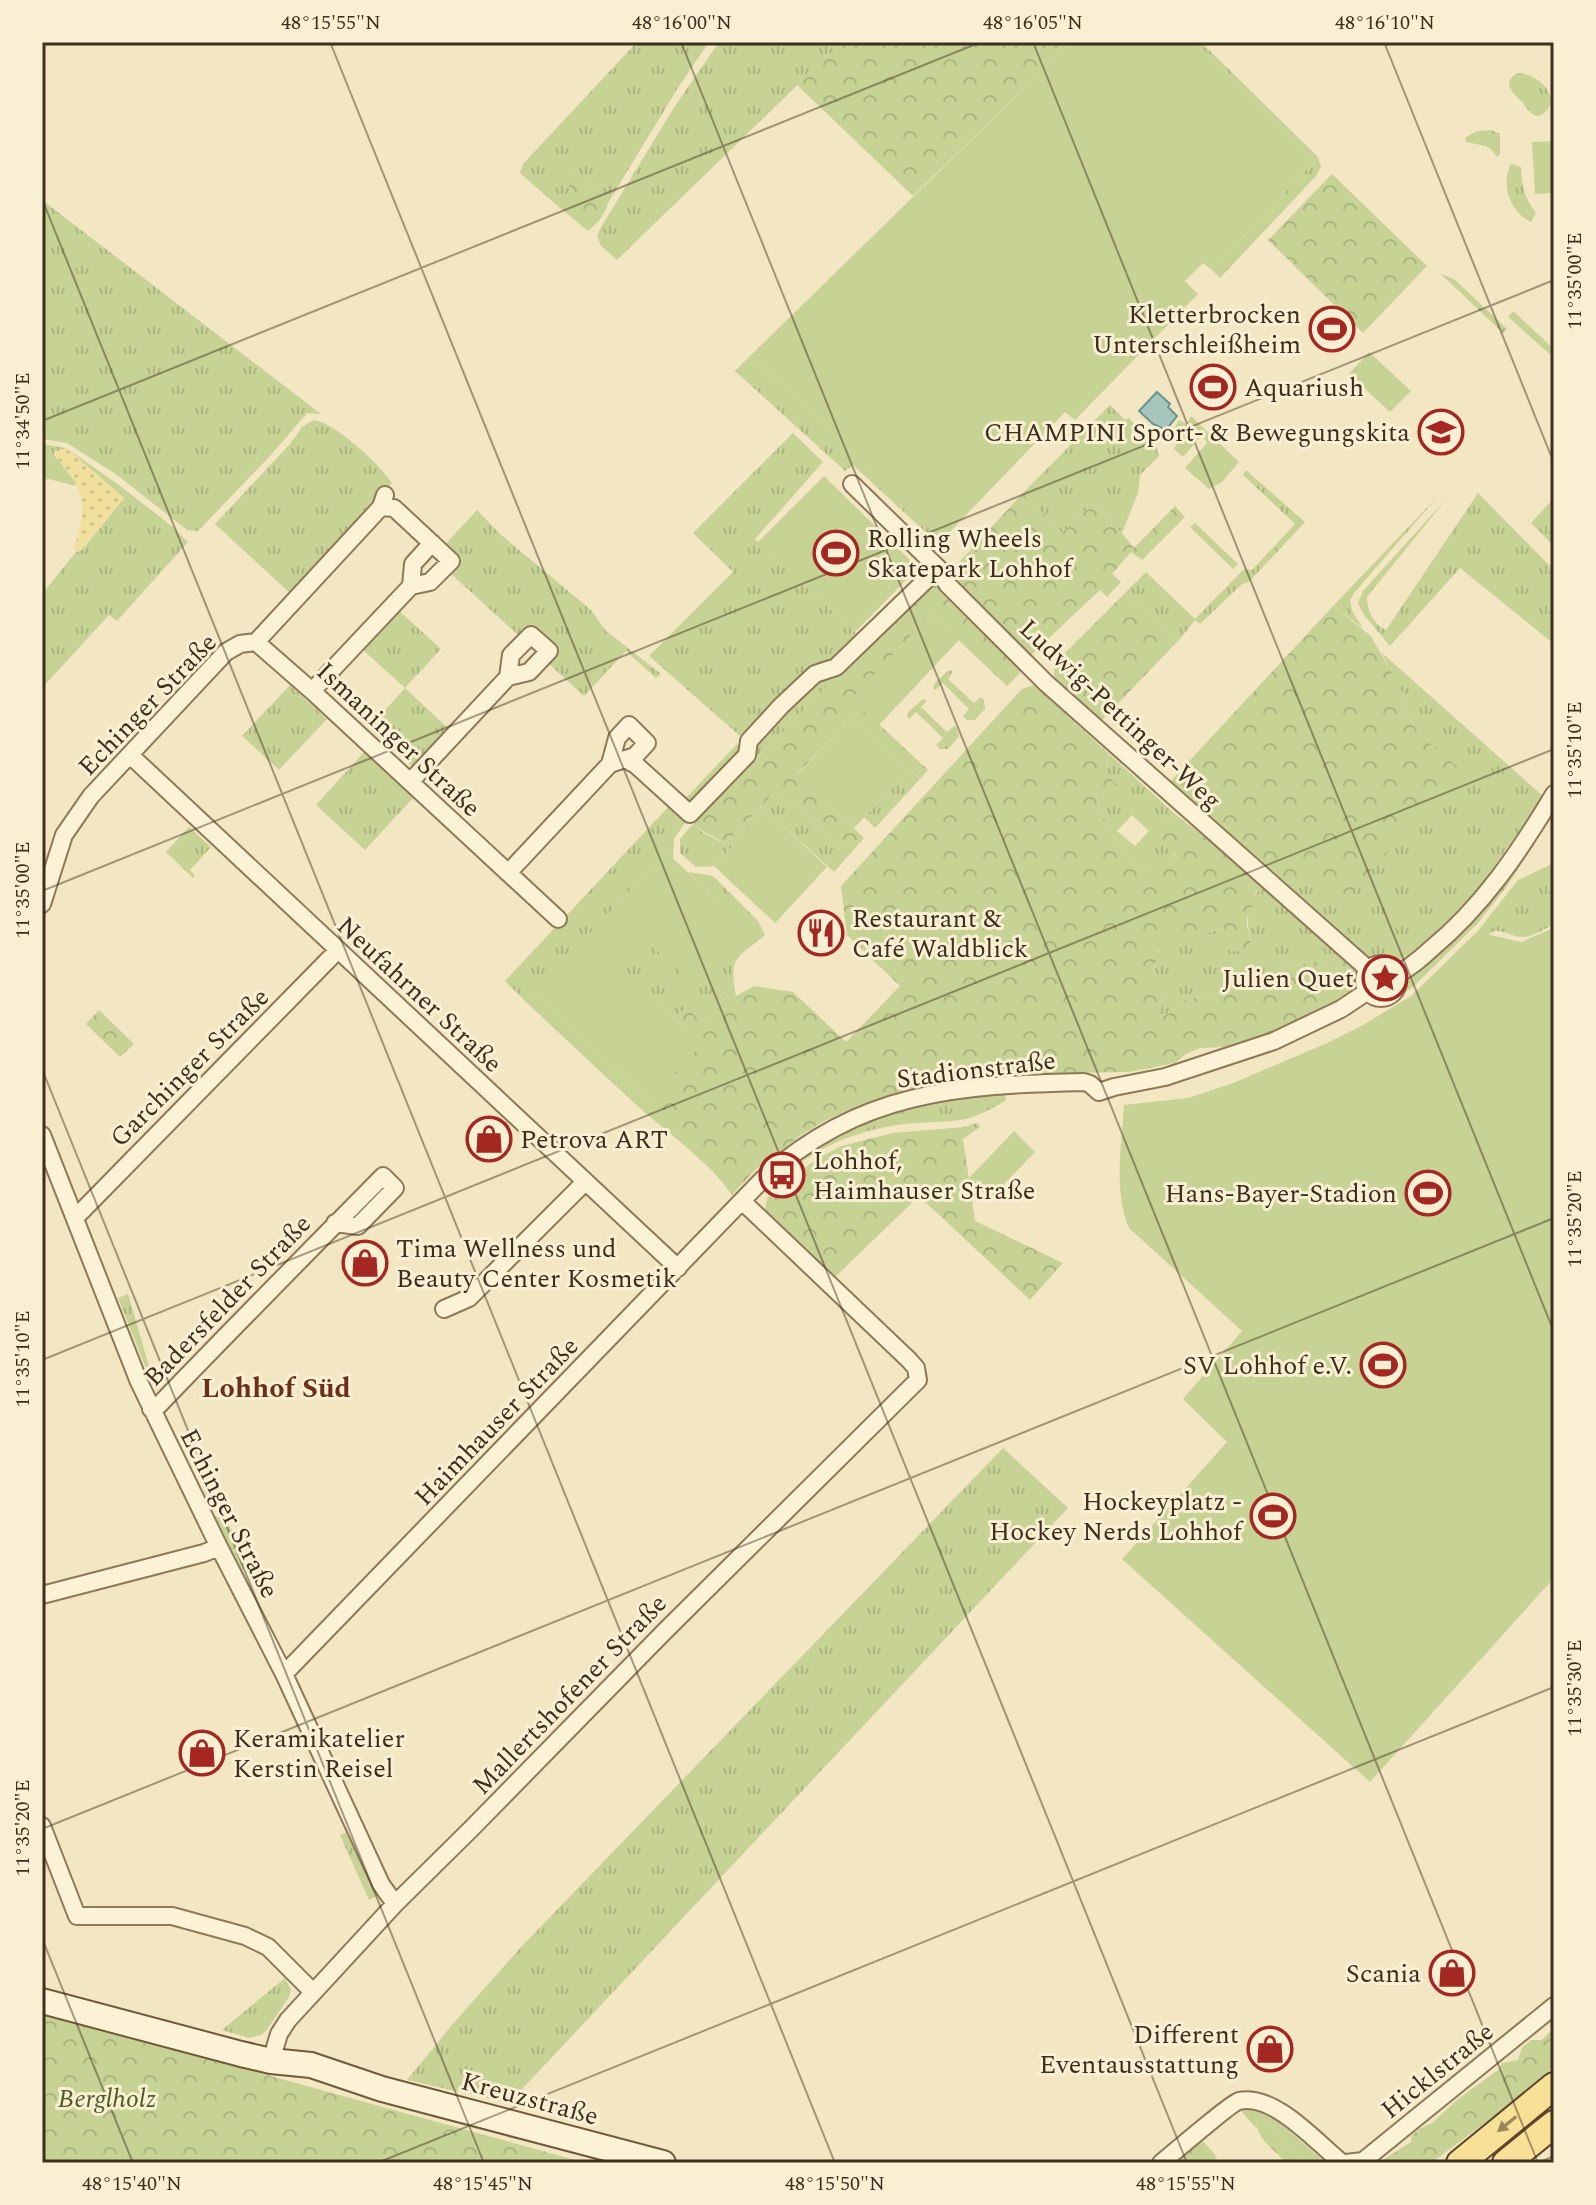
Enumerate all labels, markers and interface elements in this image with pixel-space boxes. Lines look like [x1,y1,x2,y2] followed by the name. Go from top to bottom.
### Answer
[281,8,381,38] text: 48°15'55"N
[632,8,732,38] text: 48°16'00"N
[983,8,1083,38] text: 48°16'05"N
[1335,8,1435,38] text: 48°16'10"N
[1560,232,1590,330] text: 11°35'00"E
[1092,295,1301,365] place label: Kletterbrocken Unterschleißheim
[1308,305,1356,353] sports icon: Kletterbrocken Unterschleißheim
[1189,363,1237,411] sports icon: Aquariush
[1244,368,1364,408] place label: Aquariush
[8,372,38,470] text: 11°34'50"E
[1417,408,1465,456] school or university icon: CHAMPINI Sport- & Bewegungskita
[984,413,1410,453] place label: CHAMPINI Sport- & Bewegungskita
[867,519,1074,589] place label: Rolling Wheels Skatepark Lohhof
[812,529,860,577] sports icon: Rolling Wheels Skatepark Lohhof
[1010,610,1231,820] street label: Ludwig-Pettinger-Weg
[69,624,227,785] street label: Echinger Straße
[307,653,490,827] street label: Ismaninger Straße
[1560,701,1590,799] text: 11°35'10"E
[8,841,38,939] text: 11°35'00"E
[852,899,1028,969] place label: Restaurant & Café Waldblick
[327,907,511,1083] street label: Neufahrner Straße
[797,909,845,957] restaurant icon: Restaurant & Café Waldblick
[1361,954,1409,1002] place icon: Julien Quet
[1222,959,1354,999] place label: Julien Quet
[101,979,279,1157] street label: Garchinger Straße
[894,1040,1058,1100] street label: Stadionstraße
[465,1115,513,1163] shop icon: Petrova ART
[520,1120,668,1160] place label: Petrova ART
[813,1141,1035,1211] place label: Lohhof, Haimhauser Straße
[758,1151,806,1199] bus stop icon: Lohhof, Haimhauser Straße
[1404,1169,1452,1217] sports icon: Hans-Bayer-Stadion
[1560,1170,1590,1268] text: 11°35'20"E
[1165,1174,1397,1214] place label: Hans-Bayer-Stadion
[135,1205,321,1396] street label: Badersfelder Straße
[396,1229,677,1299] place label: Tima Wellness und Beauty Center Kosmetik
[341,1239,389,1287] shop icon: Tima Wellness und Beauty Center Kosmetik
[8,1310,38,1408] text: 11°35'10"E
[405,1328,588,1516] street label: Haimhauser Straße
[1359,1341,1407,1389] sports icon: SV Lohhof e.V.
[1183,1346,1352,1386] place label: SV Lohhof e.V.
[201,1367,351,1410] district label: Lohhof Süd
[169,1422,289,1605] street label: Echinger Straße
[989,1482,1244,1552] place label: Hockeyplatz - Hockey Nerds Lohhof
[1249,1492,1297,1540] sports icon: Hockeyplatz - Hockey Nerds Lohhof
[463,1585,677,1804] street label: Mallertshofener Straße
[1560,1639,1590,1737] text: 11°35'30"E
[233,1719,405,1789] place label: Keramikatelier Kerstin Reisel
[178,1729,226,1777] shop icon: Keramikatelier Kerstin Reisel
[8,1779,38,1877] text: 11°35'20"E
[1428,1949,1476,1997] shop icon: Scania
[1346,1954,1421,1994] place label: Scania
[1372,2013,1503,2129] street label: Hicklstraße
[1039,2015,1239,2085] place label: Different Eventausstattung
[1246,2025,1294,2073] shop icon: Different Eventausstattung
[457,2061,603,2136] street label: Kreuzstraße
[58,2079,156,2119] park label: Berglholz
[1497,2115,1517,2132] one-way arrow
[82,2169,182,2199] text: 48°15'40"N
[433,2169,533,2199] text: 48°15'45"N
[785,2169,885,2199] text: 48°15'50"N
[1136,2169,1236,2199] text: 48°15'55"N

